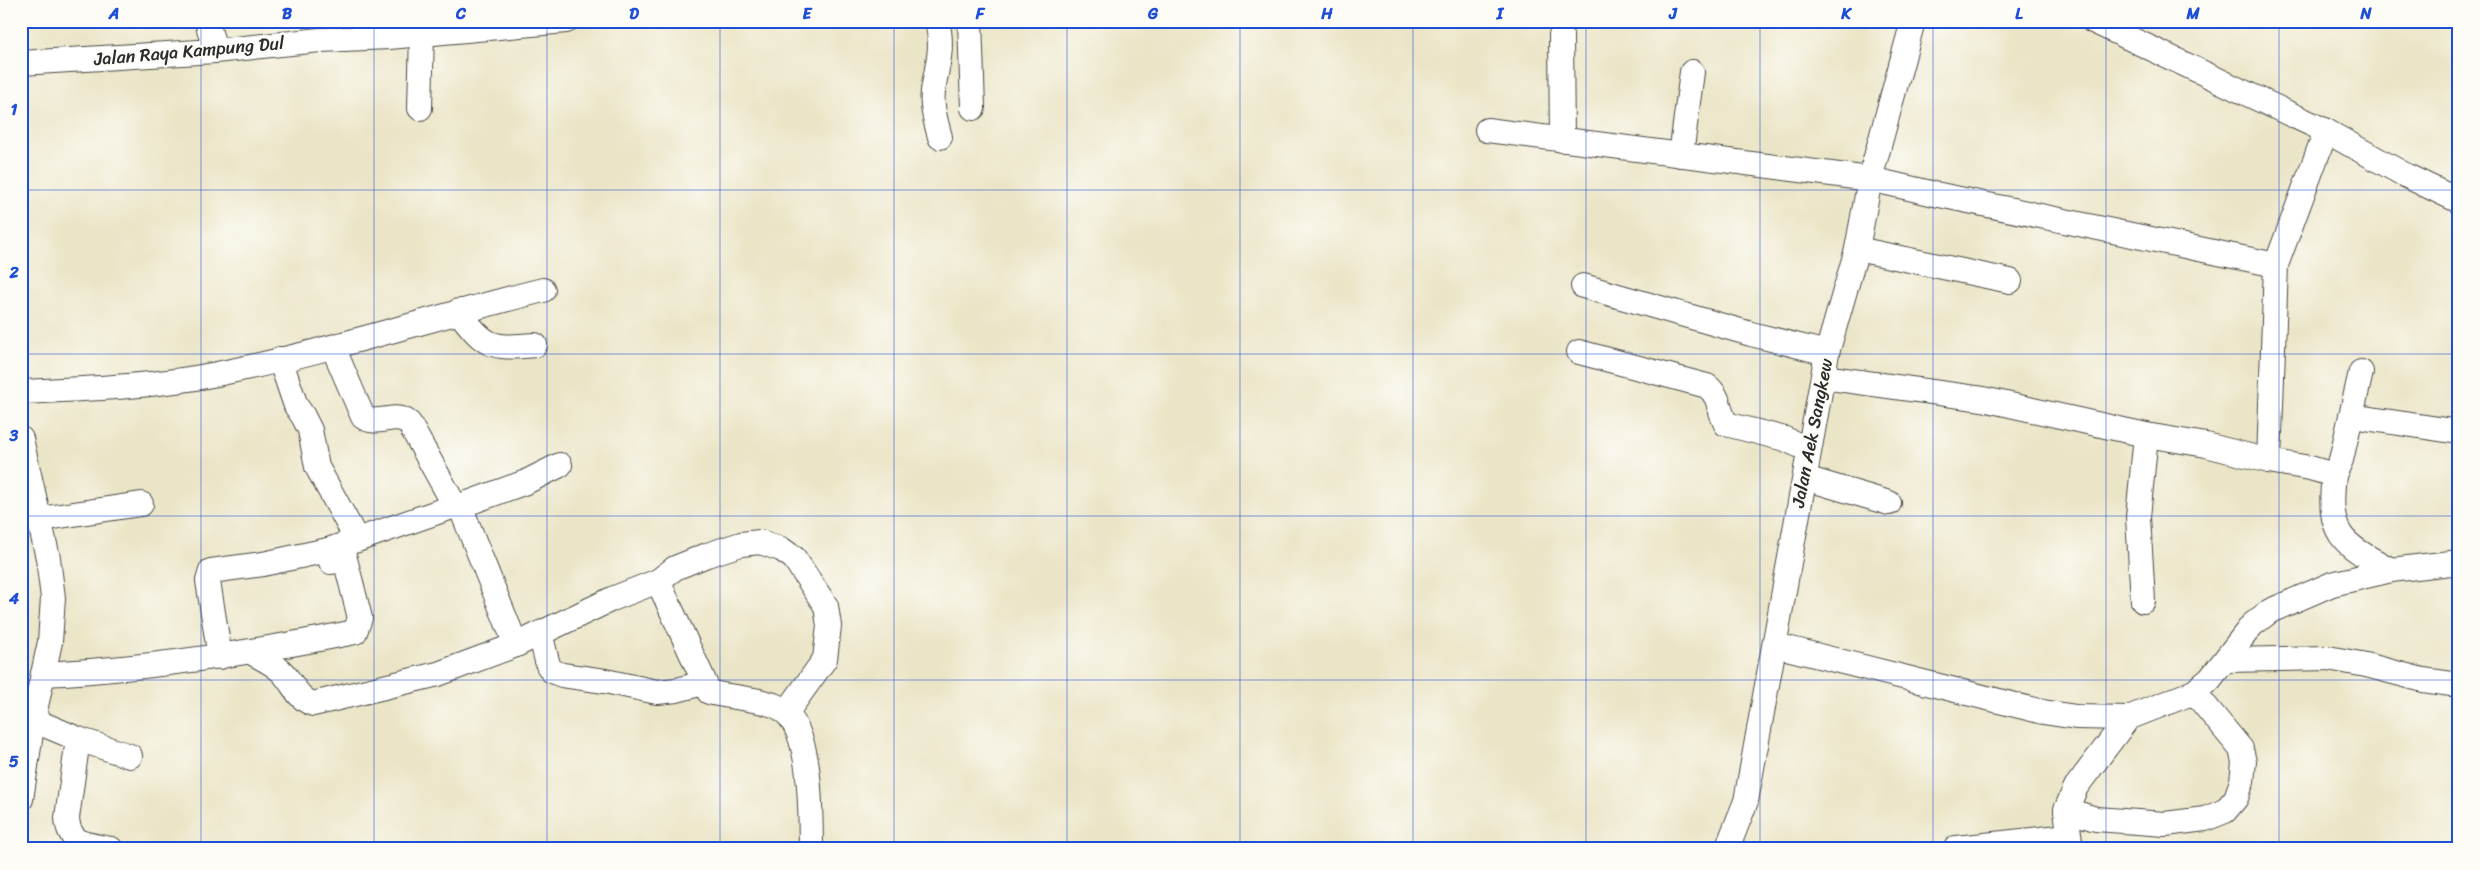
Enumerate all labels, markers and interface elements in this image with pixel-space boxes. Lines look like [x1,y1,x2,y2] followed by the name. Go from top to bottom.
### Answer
[108,0,119,28] text: A
[282,0,293,28] text: B
[455,0,467,28] text: C
[629,0,639,28] text: D
[803,0,813,28] text: E
[975,0,986,28] text: F
[1147,0,1159,28] text: G
[1320,0,1333,28] text: H
[1496,0,1505,28] text: I
[1668,0,1678,28] text: J
[1840,0,1852,28] text: K
[2015,0,2023,28] text: L
[2185,0,2200,28] text: M
[2359,0,2372,28] text: N
[92,27,286,75] street label: Jalan Raya Kampung Dul
[11,95,18,124] text: 1
[8,258,19,287] text: 2
[1782,355,1842,511] street label: Jalan Aek Sangkew
[9,421,19,450] text: 3
[8,584,19,613] text: 4
[9,747,19,776] text: 5

